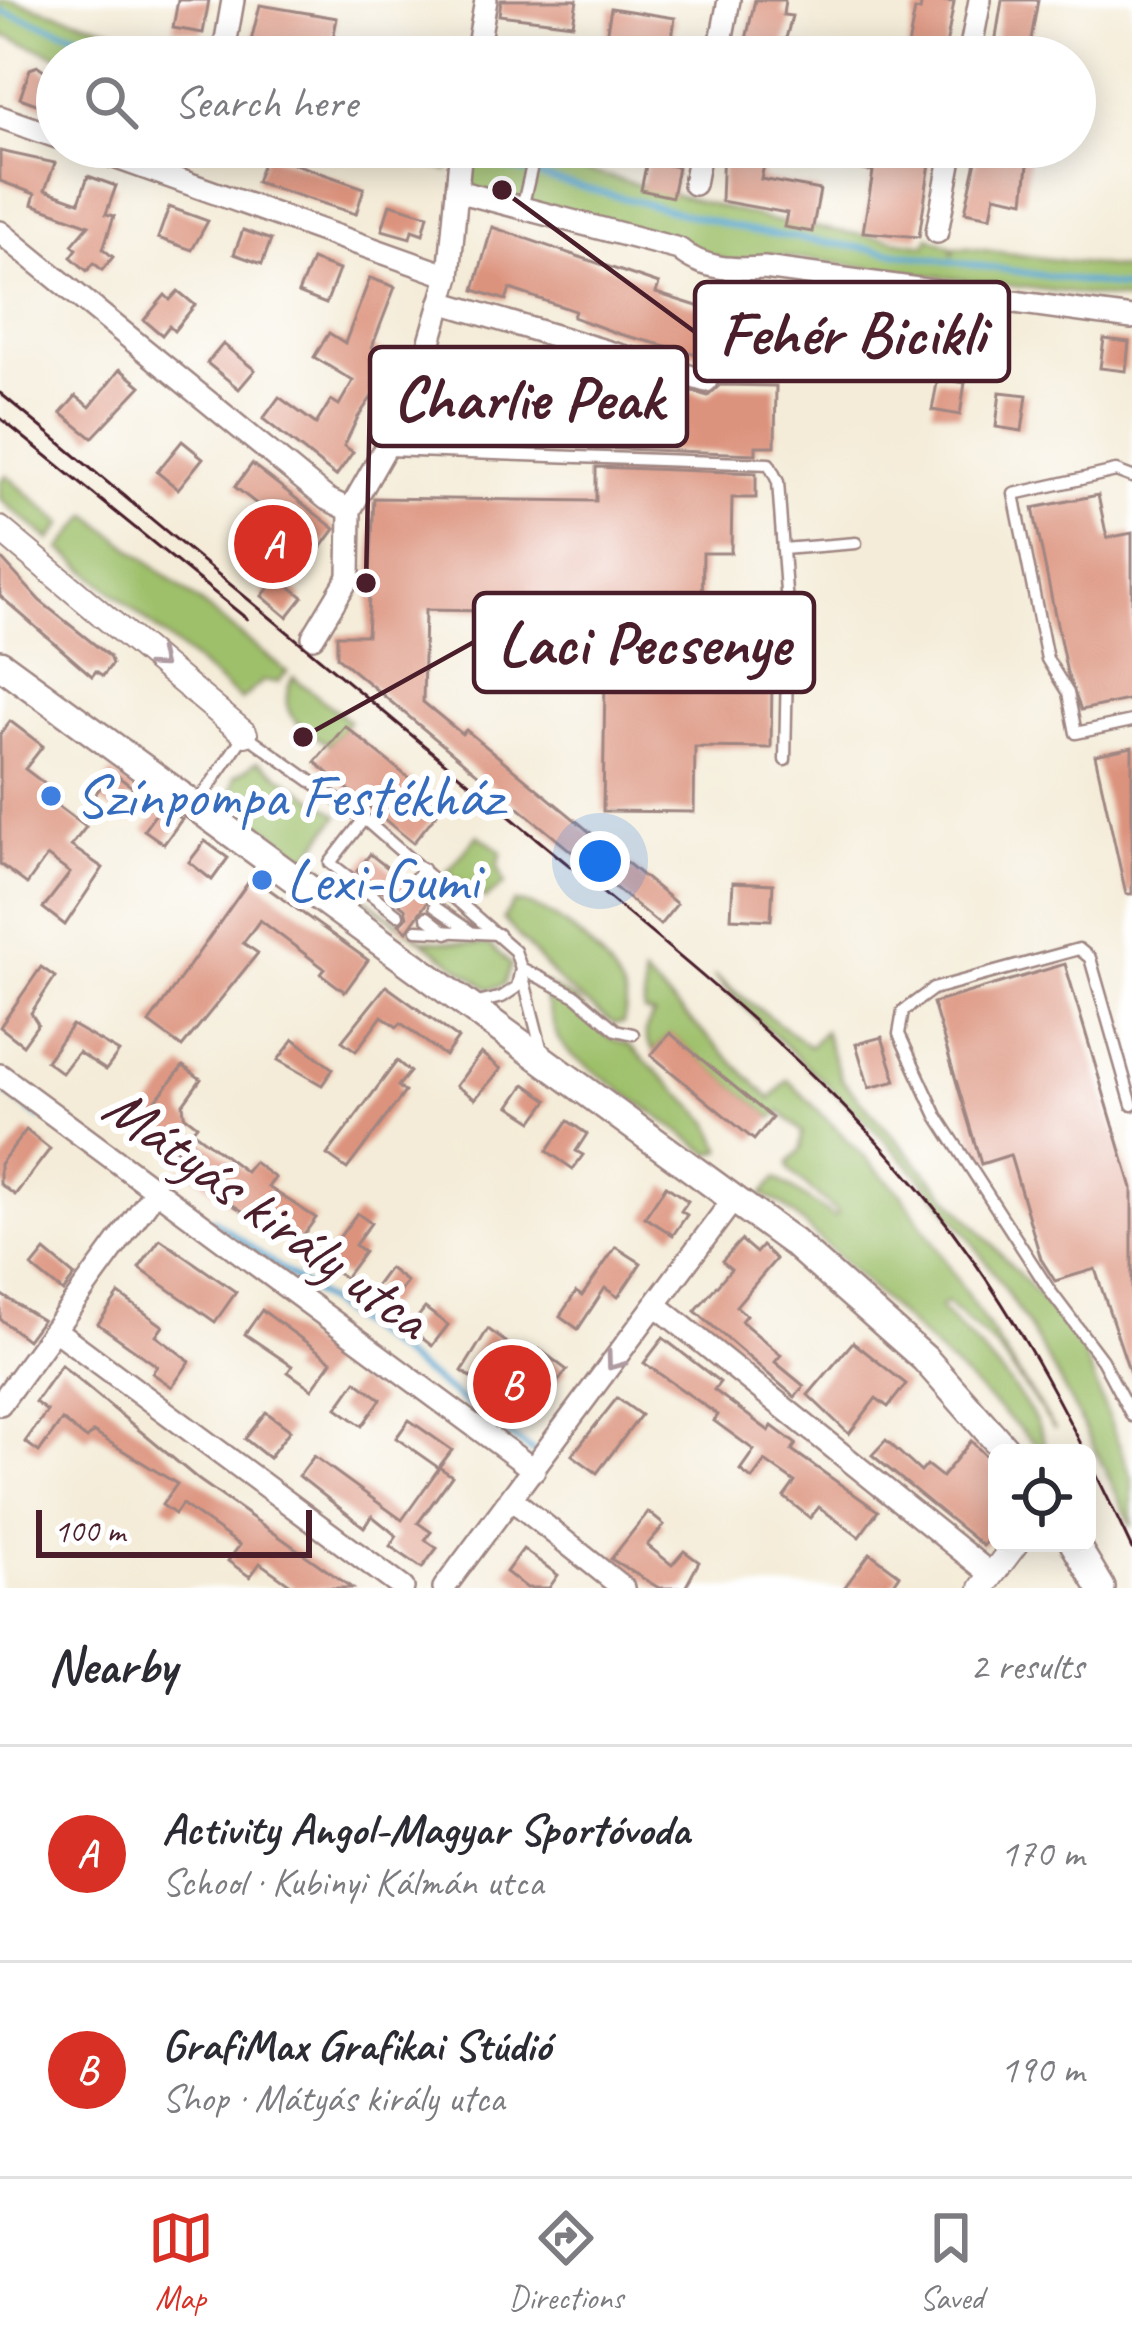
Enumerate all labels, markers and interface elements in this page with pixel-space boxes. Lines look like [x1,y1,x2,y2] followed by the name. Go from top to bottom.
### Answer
[36,36,1096,168] search box
[78,69,144,135] icon: search
[174,74,357,131] text: Search here
[695,282,1009,381] callout: Fehér Bicikli
[719,294,993,373] text: Fehér Bicikli
[370,347,687,446] callout: Charlie Peak
[393,359,668,438] text: Charlie Peak
[234,499,312,589] pin: A
[474,593,814,692] callout: Laci Pecsenye
[498,604,794,683] text: Laci Pecsenye
[144,647,166,669] one-way arrow
[75,758,508,834] place label: Színpompa Festékház
[38,783,64,809] marker: Színpompa Festékház
[570,831,630,891] your location
[286,842,485,918] place label: Lexi-Gumi
[249,867,275,893] marker: Lexi-Gumi
[89,1068,448,1358] street label: Mátyás király utca
[473,1339,551,1429] pin: B
[607,1348,629,1370] one-way arrow
[988,1444,1096,1552] map controls
[988,1444,1096,1552] button: locate
[36,1504,312,1557] scale bar
[54,1510,125,1552] text: 100 m
[48,1634,176,1698] text: Nearby
[970,1642,1084,1691] text: 2 results
[162,1801,689,1858] text: Activity Angol-Magyar Sportóvoda
[77,1829,97,1878] text: A
[1000,1829,1084,1878] text: 170 m
[162,1858,543,1907] text: School · Kubinyi Kálmán utca
[162,2017,550,2074] text: GrafiMax Grafikai Stúdió
[77,2045,97,2094] text: B
[1000,2045,1084,2094] text: 190 m
[162,2074,504,2123] text: Shop · Mátyás király utca
[148,2205,214,2319] tab: Map
[509,2205,623,2319] tab: Directions
[918,2205,984,2319] tab: Saved

